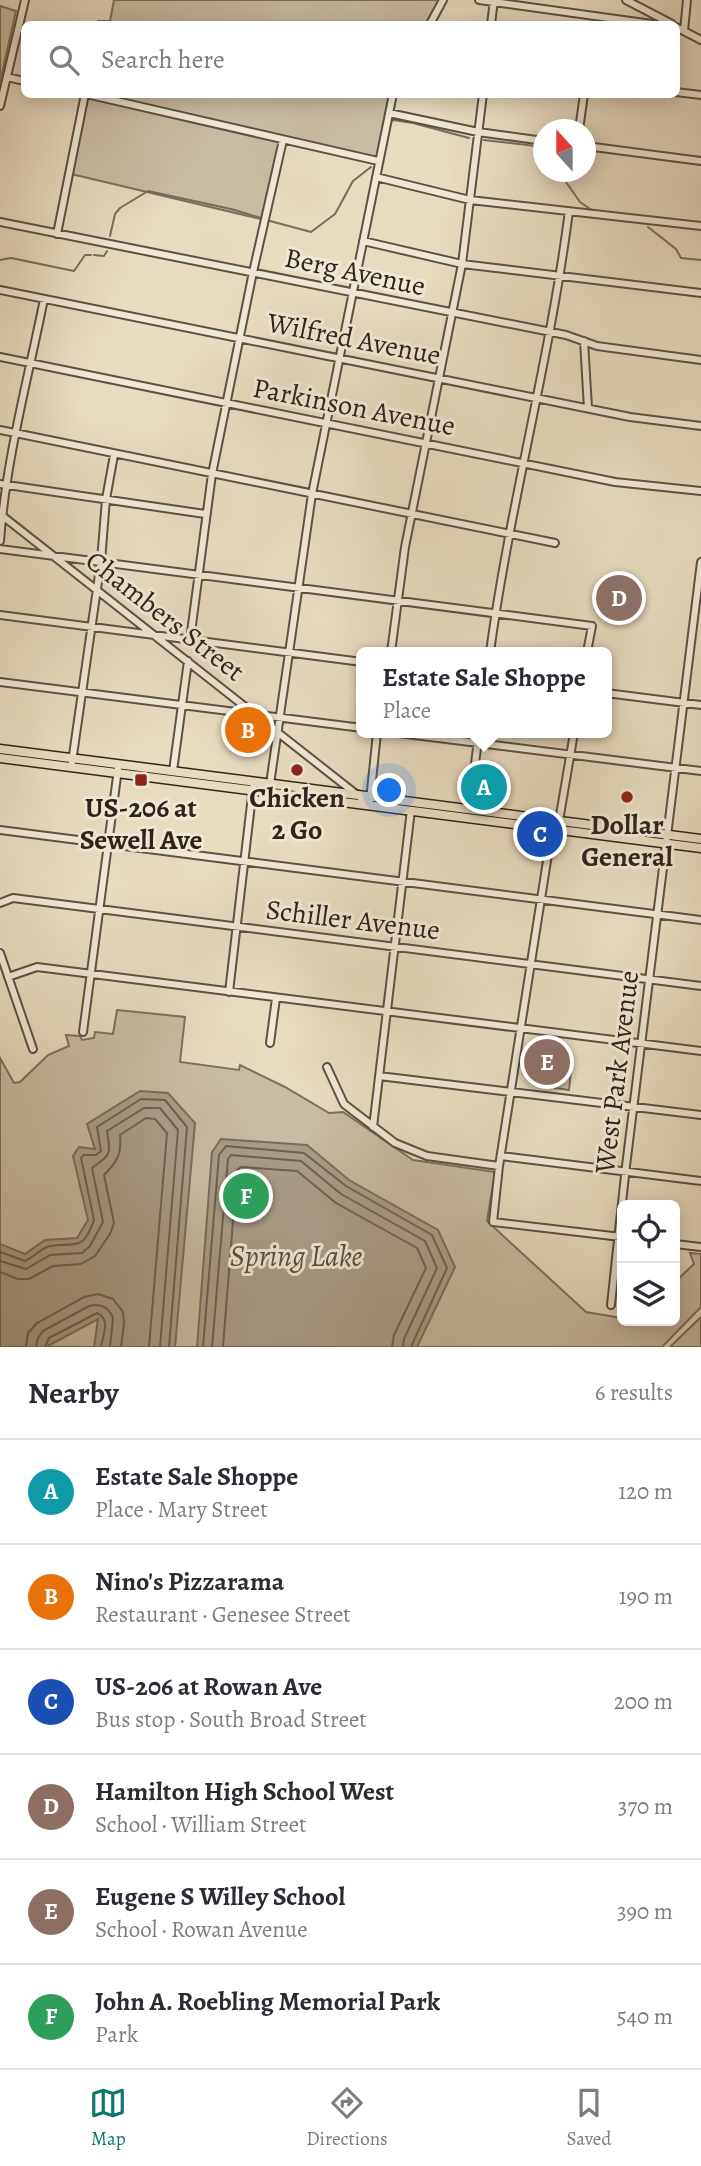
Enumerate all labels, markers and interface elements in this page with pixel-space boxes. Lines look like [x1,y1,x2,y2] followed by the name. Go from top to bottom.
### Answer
[21,21,680,98] search box
[45,41,83,79] icon: search
[101,42,225,77] text: Search here
[533,119,596,182] north arrow
[281,239,429,305] street label: Berg Avenue
[263,303,444,374] street label: Wilfred Avenue
[250,369,458,445] street label: Parkinson Avenue
[78,542,252,690] street label: Chambers Street
[596,572,642,624] pin: D
[356,647,612,738] popup
[382,660,586,695] text: Estate Sale Shoppe
[382,695,431,726] text: Place
[225,704,271,756] pin: B
[461,761,507,813] pin: A
[289,762,305,778] marker: Chicken 2 Go
[133,772,149,788] marker: US-206 at Sewell Ave
[372,773,406,807] your location
[249,779,345,849] place label: Chicken 2 Go
[80,789,202,859] place label: US-206 at Sewell Ave
[619,789,635,805] marker: Dollar General
[581,806,673,876] place label: Dollar General
[517,808,563,860] pin: C
[264,890,442,950] street label: Schiller Avenue
[586,968,648,1177] street label: West Park Avenue
[524,1036,570,1088] pin: E
[223,1170,269,1222] pin: F
[617,1200,680,1326] map controls
[617,1200,680,1263] button: locate
[230,1236,363,1276] water label: Spring Lake
[617,1263,680,1326] button: layers
[28,1373,119,1413] text: Nearby
[595,1377,673,1408] text: 6 results
[95,1459,298,1494] text: Estate Sale Shoppe
[44,1476,58,1507] text: A
[618,1476,673,1507] text: 120 m
[95,1494,268,1525] text: Place · Mary Street
[95,1564,284,1599] text: Nino's Pizzarama
[44,1581,58,1612] text: B
[619,1581,673,1612] text: 190 m
[95,1599,351,1630] text: Restaurant · Genesee Street
[95,1669,322,1704] text: US-206 at Rowan Ave
[44,1686,58,1717] text: C
[614,1686,673,1717] text: 200 m
[95,1704,367,1735] text: Bus stop · South Broad Street
[95,1774,394,1809] text: Hamilton High School West
[43,1791,59,1822] text: D
[618,1791,673,1822] text: 370 m
[95,1809,307,1840] text: School · William Street
[95,1879,345,1914] text: Eugene S Willey School
[44,1896,58,1927] text: E
[617,1896,673,1927] text: 390 m
[95,1914,308,1945] text: School · Rowan Avenue
[95,1984,440,2019] text: John A. Roebling Memorial Park
[45,2001,57,2032] text: F
[617,2001,673,2032] text: 540 m
[95,2019,138,2050] text: Park
[89,2084,127,2152] tab: Map
[306,2084,388,2152] tab: Directions
[567,2084,612,2152] tab: Saved

